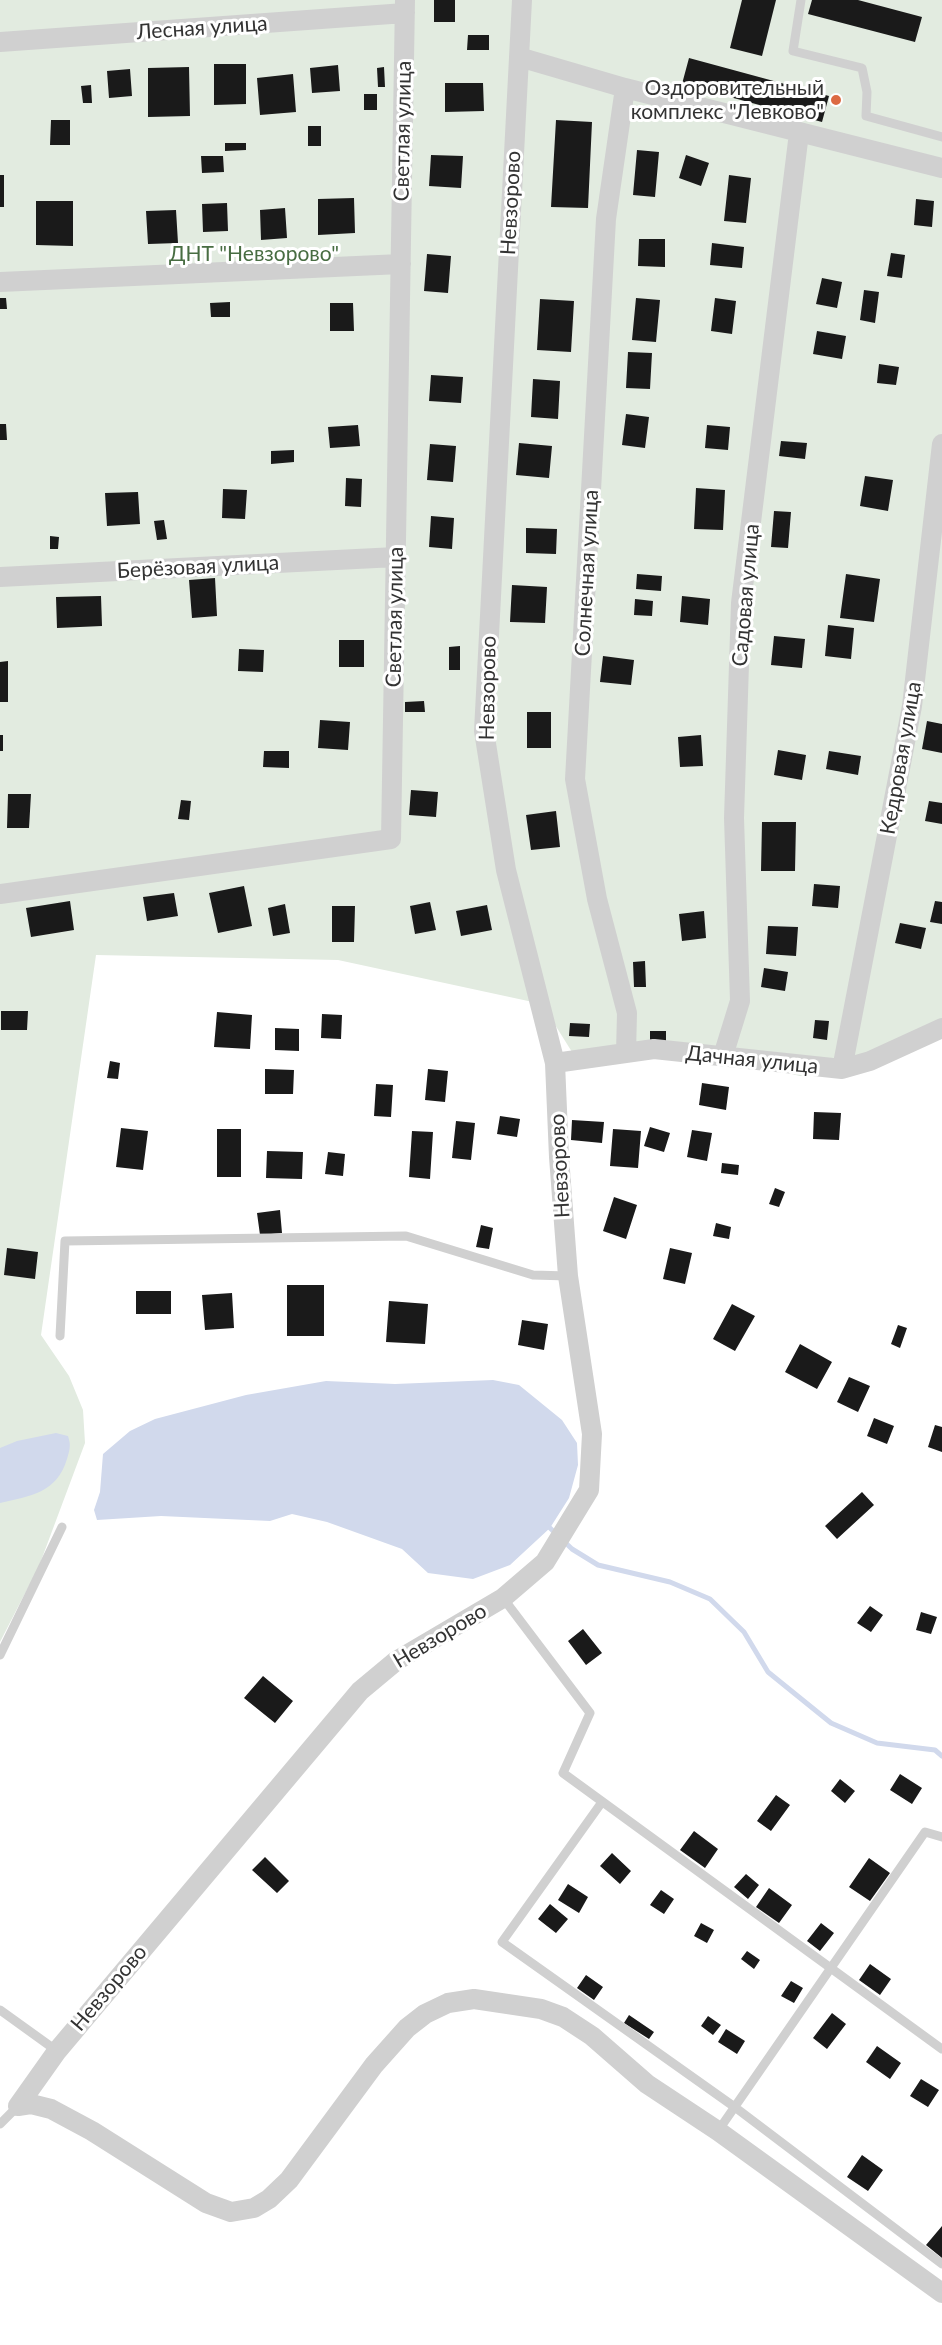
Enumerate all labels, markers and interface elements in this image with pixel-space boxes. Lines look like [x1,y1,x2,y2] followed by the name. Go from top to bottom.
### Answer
[136,11,268,45] street label: Лесная улица
[389,60,417,202] street label: Светлая улица
[631,75,824,125] place label: Оздоровительный комплекс "Левково"
[829,93,843,107] marker: Оздоровительный комплекс "Левково"
[496,150,526,256] street label: Невзорово
[169,241,339,267] park label: ДНТ "Невзорово"
[570,489,604,657] street label: Солнечная улица
[727,523,765,667] street label: Садовая улица
[381,546,409,688] street label: Светлая улица
[116,550,280,584] street label: Берёзовая улица
[474,636,502,740] street label: Невзорово
[875,680,927,836] street label: Кедровая улица
[685,1041,819,1079] street label: Дачная улица
[545,1113,575,1219] street label: Невзорово
[389,1598,491,1674] street label: Невзорово
[66,1940,152,2036] street label: Невзорово

